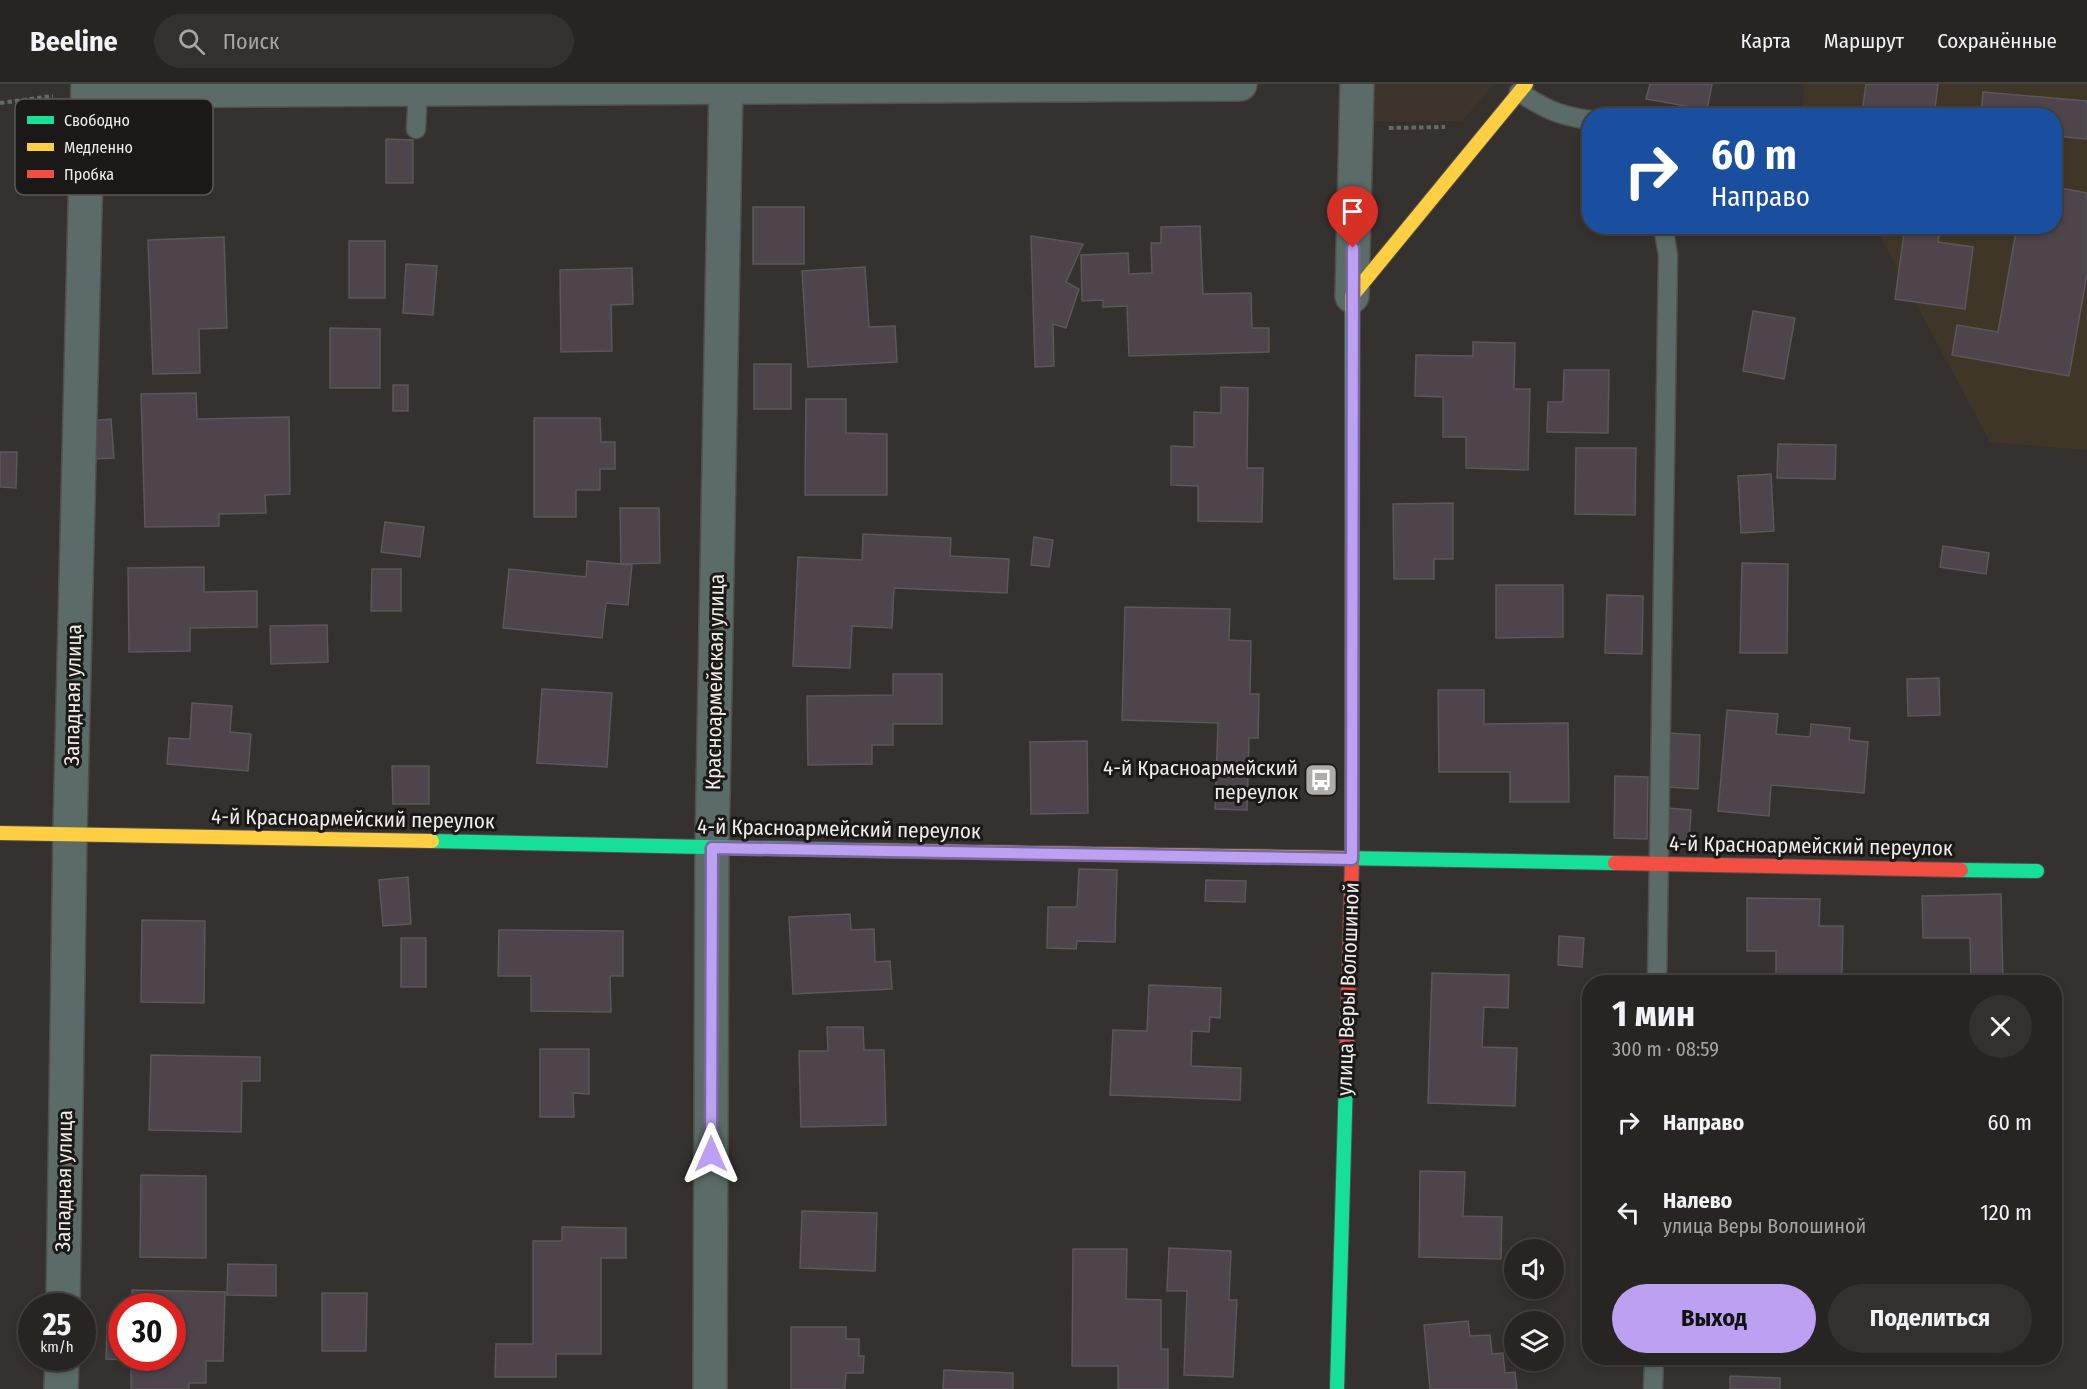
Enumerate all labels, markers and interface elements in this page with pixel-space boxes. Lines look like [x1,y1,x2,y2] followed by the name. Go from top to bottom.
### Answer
[154,14,574,68] search box
[30,25,118,58] text: Beeline
[175,25,208,58] icon: search
[223,28,279,55] text: Поиск
[1741,28,1791,54] text: Карта
[1824,28,1904,54] text: Маршрут
[1937,28,2057,54] text: Сохранённые
[15,99,213,195] legend
[64,111,130,130] text: Свободно
[1711,130,1797,180] text: 60 m
[1612,132,1690,210] icon: right
[64,138,133,157] text: Медленно
[64,165,114,184] text: Пробка
[1711,181,1810,213] text: Направо
[1327,186,1378,248] pin
[1336,195,1369,228] icon: arrive
[700,574,730,790] street label: Красноармейская улица
[59,624,87,766] street label: Западная улица
[1103,755,1298,805] place label: 4-й Красноармейский переулок
[1303,762,1339,798] bus stop icon: 4-й Красноармейский переулок
[211,804,495,834] street label: 4-й Красноармейский переулок
[697,814,981,844] street label: 4-й Красноармейский переулок
[1669,831,1953,861] street label: 4-й Красноармейский переулок
[1331,882,1365,1096] street label: улица Веры Волошиной
[1612,992,1695,1036] text: 1 мин
[1969,995,2032,1058] button: close
[1612,1037,1719,1061] text: 300 m · 08:59
[1612,1106,1645,1139] icon: right
[1663,1109,1744,1136] text: Направо
[1988,1109,2032,1136] text: 60 m
[50,1110,78,1252] street label: Западная улица
[679,1122,743,1186] position arrow
[1663,1187,1732,1214] text: Налево
[1612,1196,1645,1229] icon: left
[1980,1199,2032,1226] text: 120 m
[1663,1214,1866,1238] text: улица Веры Волошиной
[1504,1239,1564,1371] map controls
[1504,1239,1564,1299] button: sound
[1612,1284,1816,1353] button: Выход
[1828,1284,2032,1353] button: Поделиться
[108,1293,186,1371] speed limit sign: 30
[43,1307,71,1343] text: 25
[1504,1311,1564,1371] button: layers
[40,1338,74,1356] text: km/h

